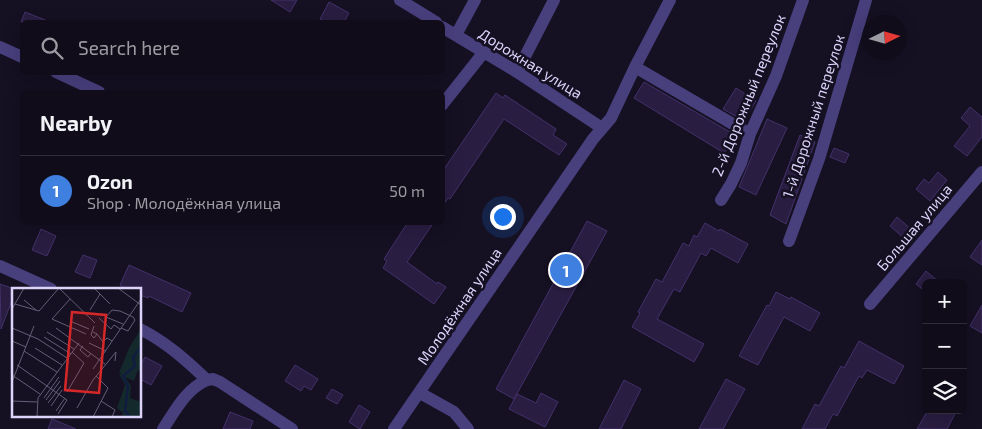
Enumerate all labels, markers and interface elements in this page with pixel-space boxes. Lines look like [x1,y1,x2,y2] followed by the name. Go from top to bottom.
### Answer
[707,11,790,179] street label: 2-й Дорожный переулок
[862,15,907,60] north arrow
[20,20,445,75] search box
[475,24,586,103] street label: Дорожная улица
[778,32,849,200] street label: 1-й Дорожный переулок
[38,34,66,62] icon: search
[78,36,180,59] text: Search here
[40,110,112,135] text: Nearby
[87,170,133,193] text: Ozon
[873,180,956,275] street label: Большая улица
[53,181,59,200] text: 1
[389,181,425,200] text: 50 m
[87,193,281,212] text: Shop · Молодёжная улица
[490,204,516,230] your location
[413,244,506,369] street label: Молодёжная улица
[550,251,582,289] pin: 1
[922,279,967,414] map controls
[922,279,967,324] button: +
[12,288,141,416] inset map
[922,324,967,369] button: −
[922,369,967,414] button: layers

